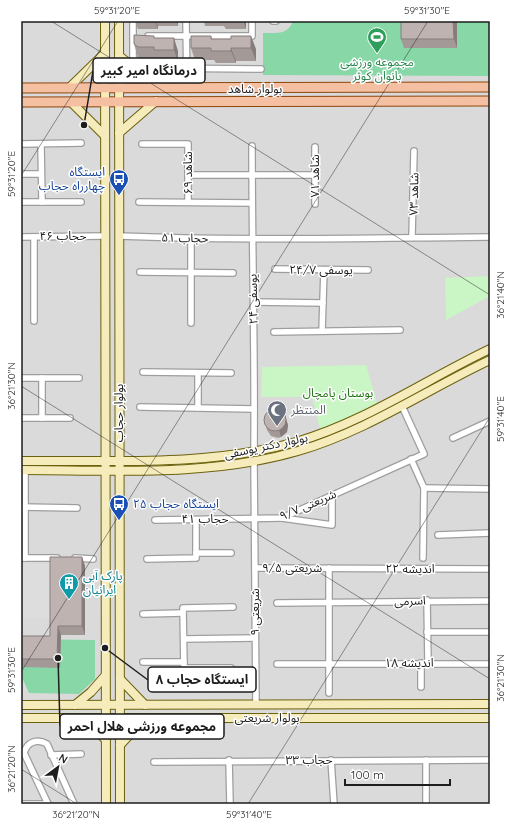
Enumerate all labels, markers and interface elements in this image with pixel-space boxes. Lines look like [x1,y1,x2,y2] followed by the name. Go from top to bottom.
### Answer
[94,4,140,17] text: 59°31'20"E
[404,4,450,17] text: 59°31'30"E
[366,26,388,54] sports icon: مجموعه ورزشی بانوان کوثر
[340,54,414,83] place label: مجموعه ورزشی بانوان کوثر
[93,58,205,83] callout: درمانگاه امیر کبیر
[100,62,197,78] text: درمانگاه امیر کبیر
[228,81,282,96] street label: بولوار شاهد
[5,151,18,197] text: 59°31'20"E
[180,151,195,195] street label: شاهد ۶۹
[307,154,322,198] street label: شاهد ۷۱
[39,164,105,194] place label: ایستگاه چهارراه حجاب
[108,168,130,196] bus stop icon: ایستگاه چهارراه حجاب
[406,172,421,216] street label: شاهد ۷۳
[39,228,87,243] street label: حجاب ۴۶
[161,230,209,246] street label: حجاب ۵۱
[289,262,353,277] street label: یوسفی ۲۴/۷
[494,271,507,319] text: 36°21'40"N
[245,274,260,324] street label: یوسفی ۲۴
[5,362,18,410] text: 36°21'30"N
[111,384,126,442] street label: بولوار حجاب
[303,385,373,401] park label: بوستان پامچال
[494,396,507,442] text: 59°31'40"E
[266,399,288,427] mosque icon: المنتظر
[290,402,326,417] place label: المنتظر
[223,429,309,462] street label: بولوار دکتر یوسفی
[277,486,338,523] street label: شریعتی ۹/۷
[108,493,130,521] bus stop icon: ایستگاه حجاب ۲۵
[133,496,219,511] place label: ایستگاه حجاب ۲۵
[181,511,229,526] street label: حجاب ۴۱
[262,560,322,575] street label: شریعتی ۹/۵
[385,561,435,576] street label: اندیشه ۲۲
[83,568,123,597] place label: پارک آبی ایرانیان
[58,572,80,600] building icon: پارک آبی ایرانیان
[247,588,262,636] street label: شریعتی ۹
[394,592,426,609] street label: اسرمی
[5,647,18,693] text: 59°31'30"E
[494,654,507,702] text: 36°21'30"N
[384,655,434,670] street label: اندیشه ۱۸
[148,667,256,692] callout: ایستگاه حجاب ۸
[156,671,248,687] text: ایستگاه حجاب ۸
[234,710,300,725] street label: بولوار شریعتی
[60,714,224,739] callout: مجموعه ورزشی هلال احمر
[67,718,216,734] text: مجموعه ورزشی هلال احمر
[5,745,18,793] text: 36°21'20"N
[38,747,78,787] north arrow
[56,750,70,767] text: N
[285,752,333,767] street label: حجاب ۳۳
[345,761,450,787] scale bar
[351,767,384,782] text: 100 m
[52,808,100,821] text: 36°21'20"N
[226,808,272,821] text: 59°31'40"E

